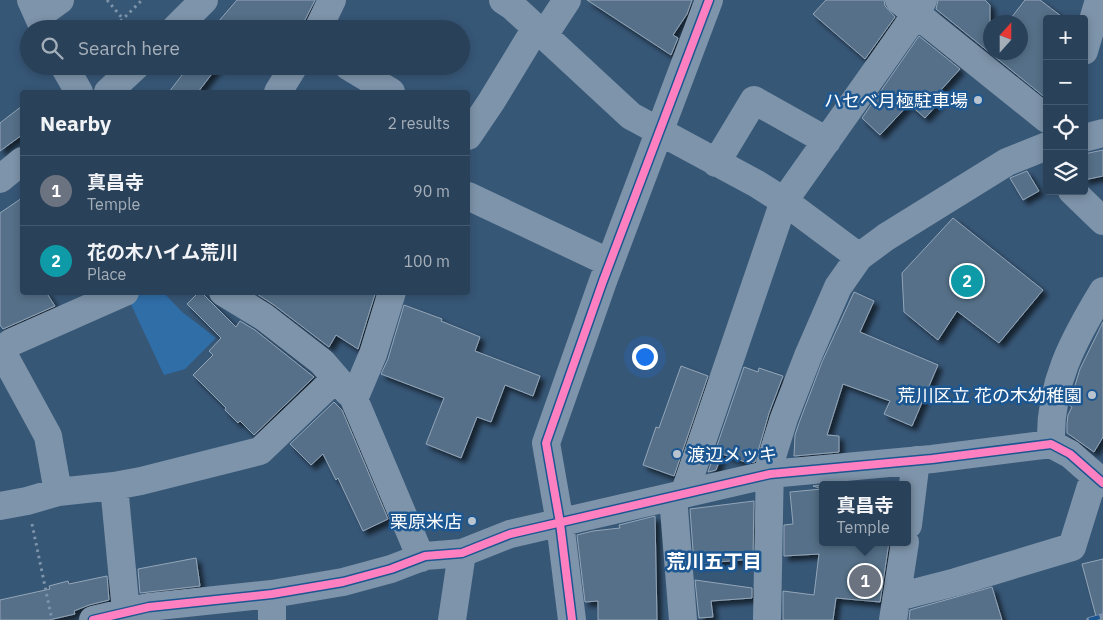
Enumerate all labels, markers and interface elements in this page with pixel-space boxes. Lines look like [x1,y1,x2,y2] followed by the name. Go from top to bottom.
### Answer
[983,15,1028,60] north arrow
[1043,15,1088,195] map controls
[1043,15,1088,60] button: +
[20,20,470,75] search box
[38,34,66,62] icon: search
[78,36,180,60] text: Search here
[1043,60,1088,105] button: −
[824,89,968,112] place label: ハセベ月極駐車場
[972,94,984,106] marker: ハセベ月極駐車場
[1043,105,1088,150] button: locate
[40,109,111,137] text: Nearby
[387,113,450,133] text: 2 results
[1043,150,1088,195] button: layers
[87,170,144,194] text: 真昌寺
[51,181,61,201] text: 1
[413,181,450,201] text: 90 m
[87,194,140,214] text: Temple
[87,240,238,264] text: 花の木ハイム荒川
[51,251,61,271] text: 2
[403,251,450,271] text: 100 m
[951,262,983,300] pin: 2
[87,264,126,284] text: Place
[632,344,658,370] your location
[898,384,1082,407] place label: 荒川区立 花の木幼稚園
[1086,389,1098,401] marker: 荒川区立 花の木幼稚園
[687,443,777,466] place label: 渡辺メッキ
[671,448,683,460] marker: 渡辺メッキ
[819,481,911,546] popup
[836,493,894,517] text: 真昌寺
[390,510,462,533] place label: 栗原米店
[466,515,478,527] marker: 栗原米店
[836,517,890,537] text: Temple
[666,549,762,573] district label: 荒川五丁目
[849,562,881,600] pin: 1

